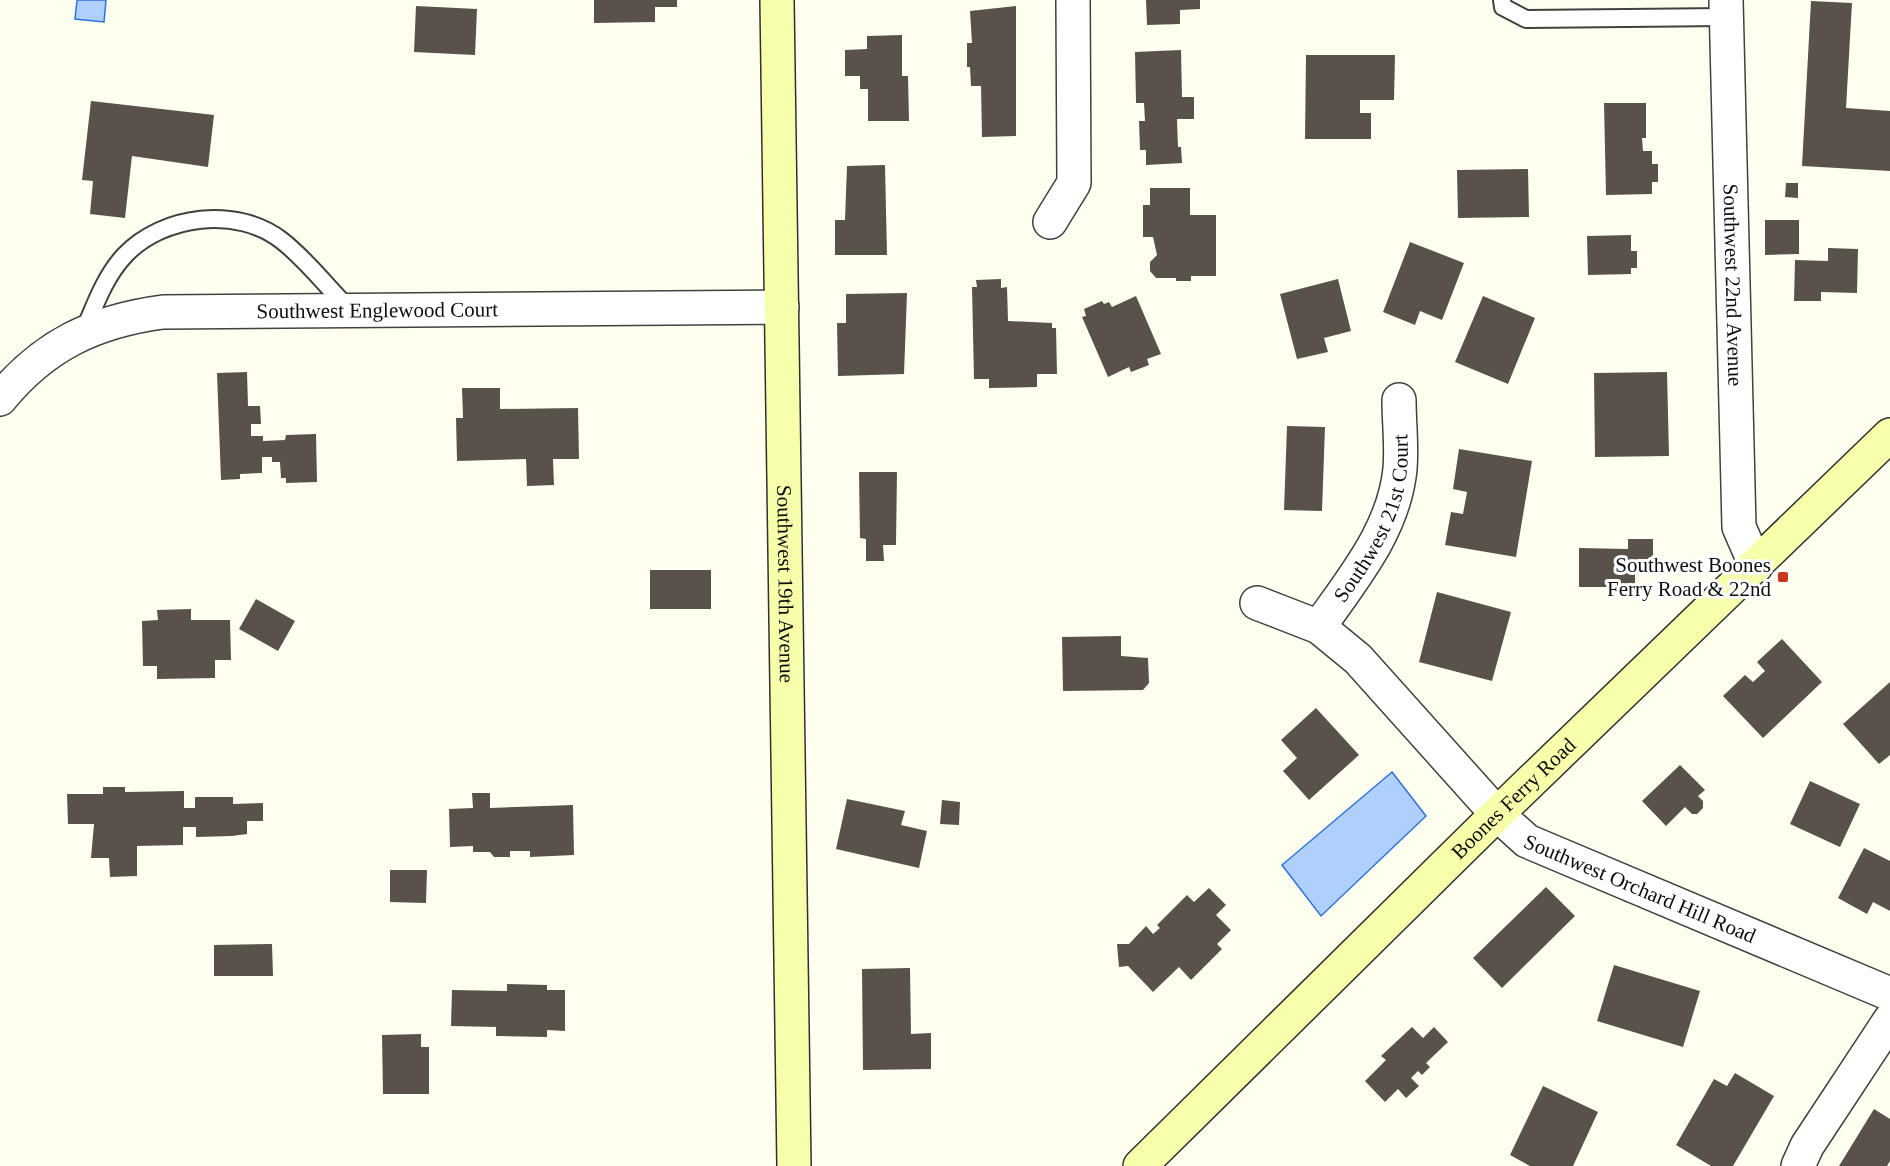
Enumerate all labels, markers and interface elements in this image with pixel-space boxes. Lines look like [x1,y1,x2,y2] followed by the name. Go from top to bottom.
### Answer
[1719,183,1748,387] street label: Southwest 22nd Avenue
[256,297,498,323] street label: Southwest Englewood Court
[1329,434,1413,607] street label: Southwest 21st Court
[772,485,799,683] street label: Southwest 19th Avenue
[1607,553,1771,601] place label: Southwest Boones Ferry Road & 22nd
[1776,570,1790,584] marker: Southwest Boones Ferry Road & 22nd
[1447,733,1581,864] street label: Boones Ferry Road
[1520,829,1760,948] street label: Southwest Orchard Hill Road

